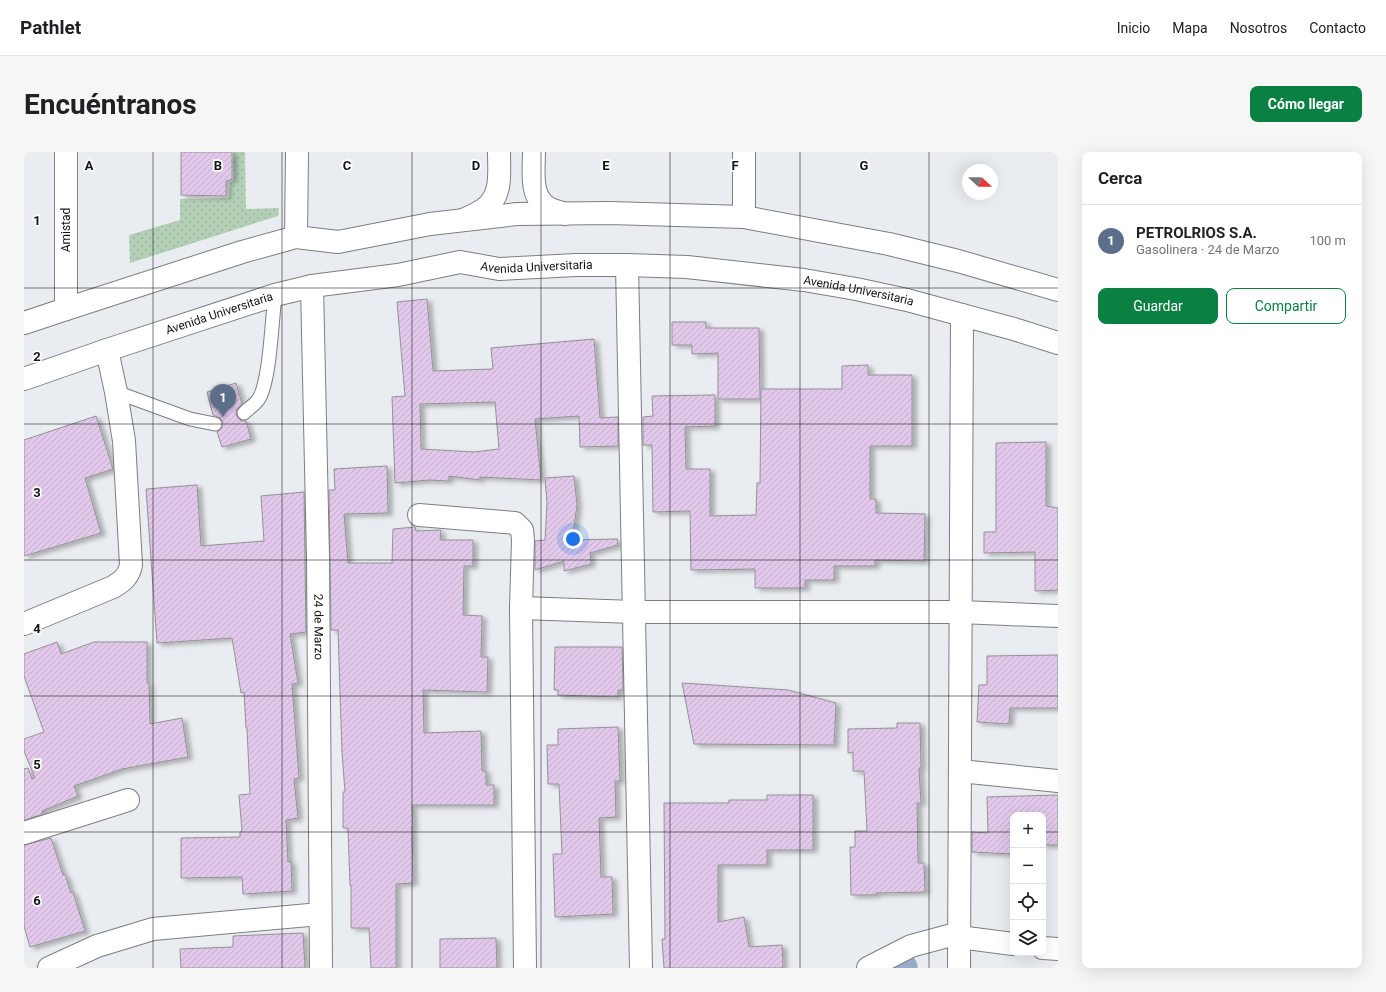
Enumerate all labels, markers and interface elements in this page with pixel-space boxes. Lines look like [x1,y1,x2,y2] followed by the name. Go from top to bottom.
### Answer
[20,16,81,39] text: Pathlet
[1117,20,1150,36] text: Inicio
[1172,20,1208,36] text: Mapa
[1230,20,1287,36] text: Nosotros
[1309,20,1366,36] text: Contacto
[1250,86,1362,122] button: Cómo llegar
[24,88,197,121] text: Encuéntranos
[85,158,94,173] text: A
[214,158,222,173] text: B
[343,158,352,173] text: C
[472,158,480,173] text: D
[602,158,610,173] text: E
[731,158,739,173] text: F
[860,158,869,173] text: G
[962,164,998,200] north arrow
[1098,168,1142,188] text: Cerca
[59,208,73,252] street label: Amistad
[33,213,41,228] text: 1
[1136,224,1257,242] text: PETROLRIOS S.A.
[1107,233,1115,248] text: 1
[1309,233,1346,248] text: 100 m
[1136,242,1279,257] text: Gasolinera · 24 de Marzo
[480,258,593,276] street label: Avenida Universitaria
[802,273,915,309] street label: Avenida Universitaria
[1098,288,1218,324] button: Guardar
[1226,288,1346,324] button: Compartir
[164,289,275,337] street label: Avenida Universitaria
[33,349,41,364] text: 2
[210,384,236,417] pin: 1
[33,485,41,500] text: 3
[563,529,583,549] your location
[311,594,326,660] street label: 24 de Marzo
[33,621,41,636] text: 4
[33,757,41,772] text: 5
[1010,812,1046,956] map controls
[1010,812,1046,848] button: +
[1010,848,1046,884] button: −
[1010,884,1046,920] button: locate
[33,893,41,908] text: 6
[1010,920,1046,956] button: layers

